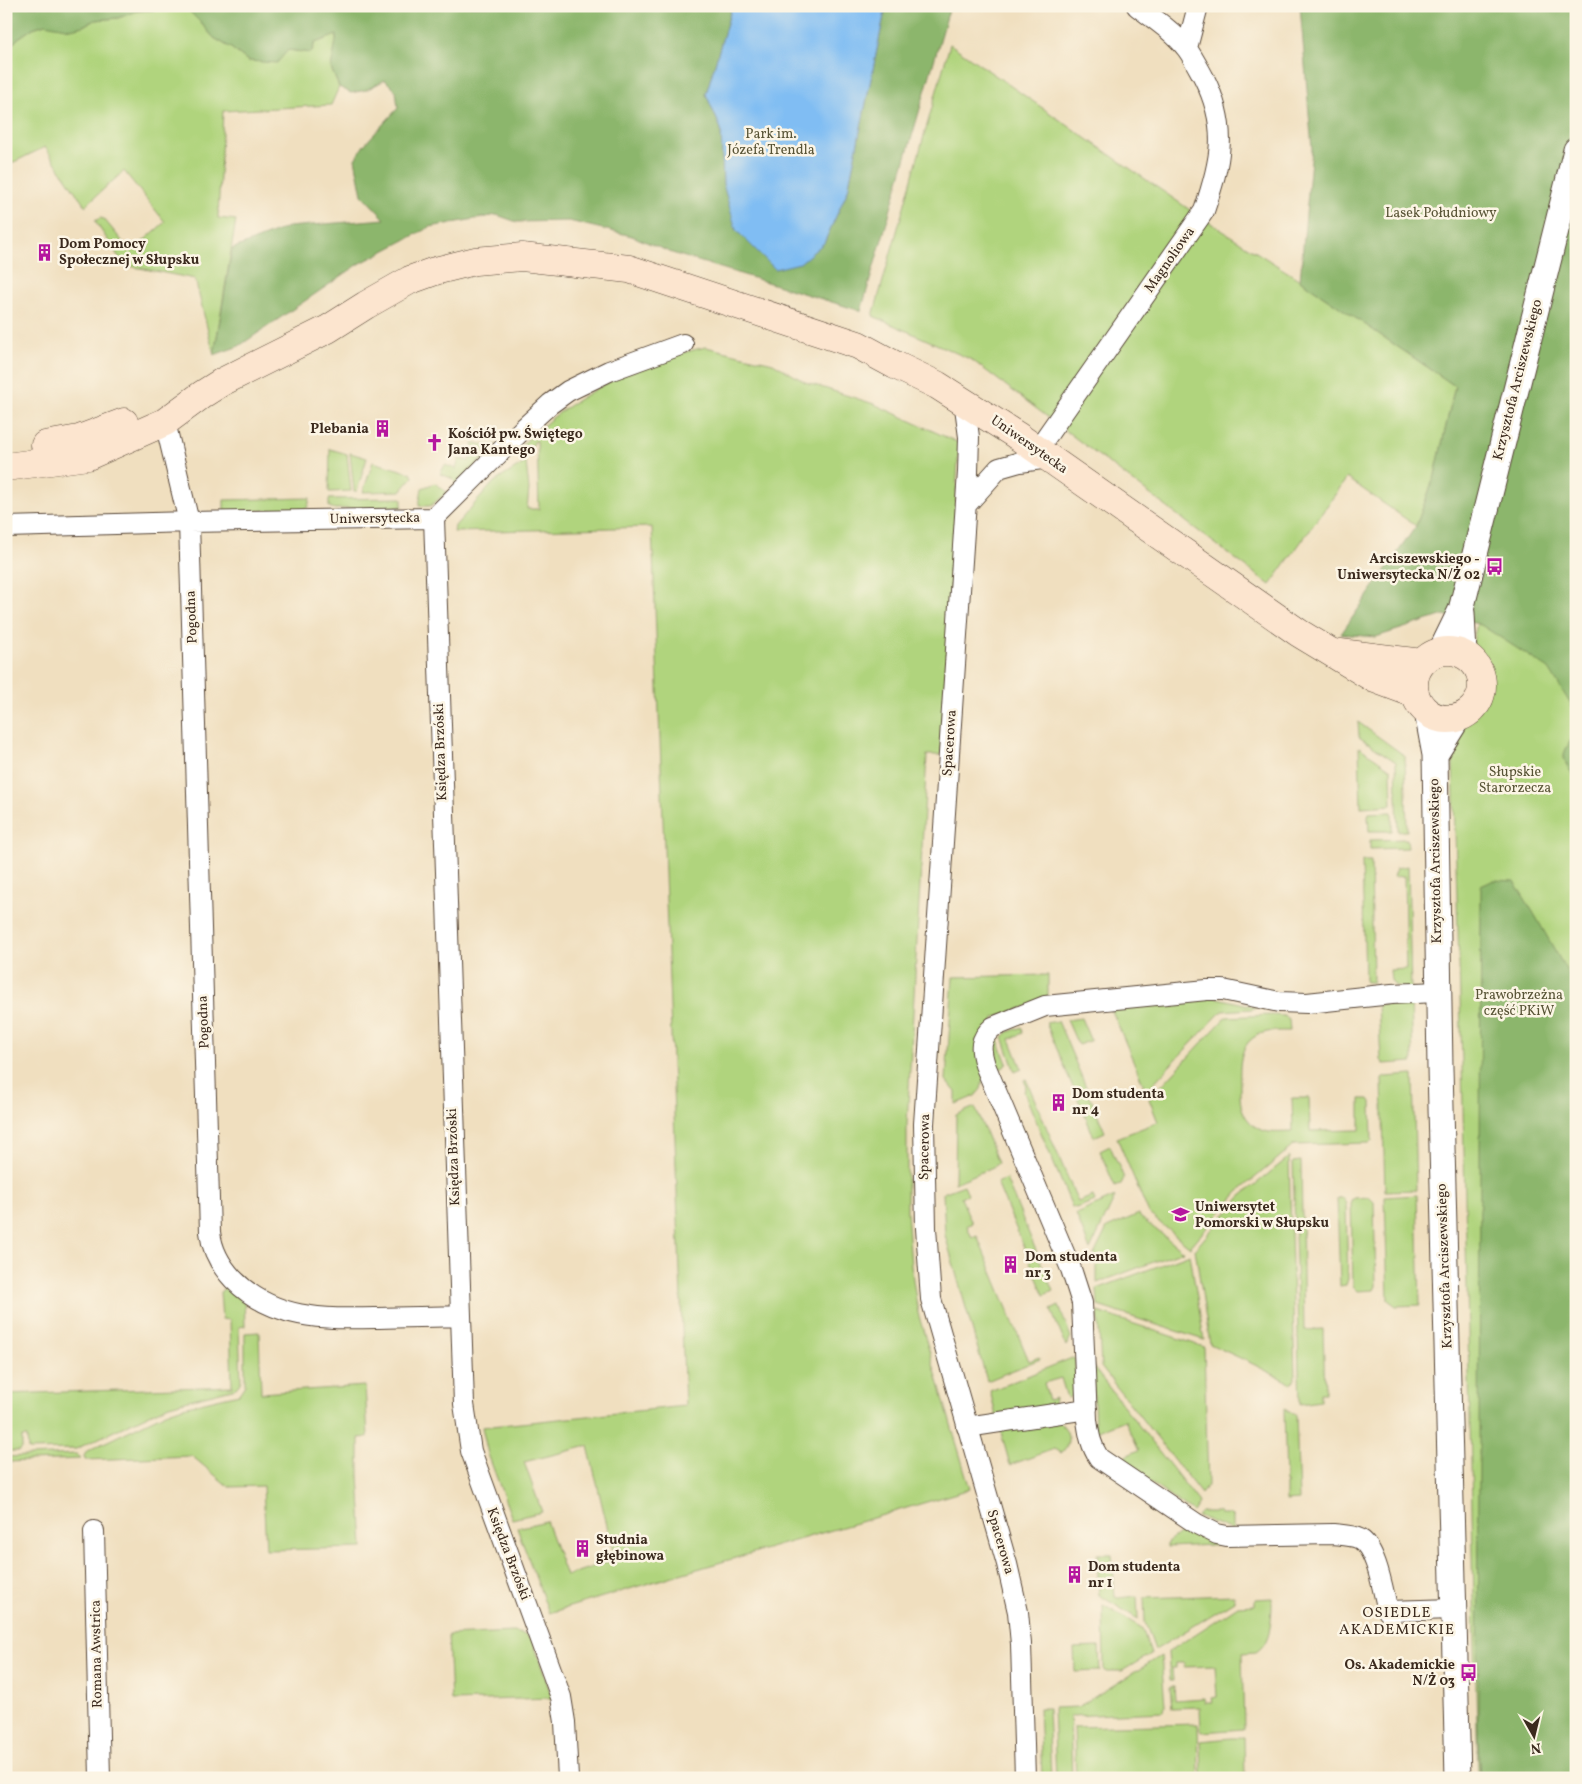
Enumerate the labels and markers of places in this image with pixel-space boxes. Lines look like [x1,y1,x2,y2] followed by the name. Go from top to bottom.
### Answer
[59,235,200,270] place label: Dom Pomocy Społecznej w Słupsku
[35,242,55,262] building icon: Dom Pomocy Społecznej w Słupsku
[373,419,393,439] building icon: Plebania
[310,420,369,439] place label: Plebania
[447,425,583,460] place label: Kościół pw. Świętego Jana Kantego
[424,432,444,452] church icon: Kościół pw. Świętego Jana Kantego
[1337,550,1480,585] place label: Arciszewskiego - Uniwersytecka N/Ż 02
[1484,557,1504,577] bus stop icon: Arciszewskiego - Uniwersytecka N/Ż 02
[1072,1085,1165,1120] place label: Dom studenta nr 4
[1048,1092,1068,1112] building icon: Dom studenta nr 4
[1195,1198,1329,1233] place label: Uniwersytet Pomorski w Słupsku
[1171,1205,1191,1225] school or university icon: Uniwersytet Pomorski w Słupsku
[1025,1248,1118,1283] place label: Dom studenta nr 3
[1001,1255,1021,1275] building icon: Dom studenta nr 3
[596,1531,665,1566] place label: Studnia głębinowa
[572,1538,592,1558] building icon: Studnia głębinowa
[1088,1558,1181,1593] place label: Dom studenta nr 1
[1064,1565,1084,1585] building icon: Dom studenta nr 1
[1345,1656,1455,1691] place label: Os. Akademickie N/Ż 03
[1459,1663,1479,1683] bus stop icon: Os. Akademickie N/Ż 03

